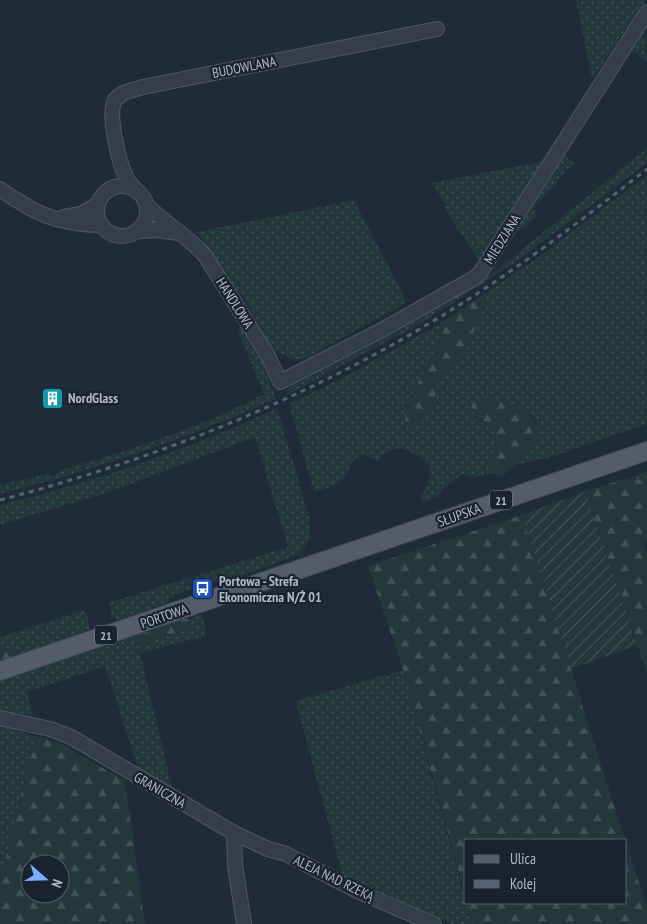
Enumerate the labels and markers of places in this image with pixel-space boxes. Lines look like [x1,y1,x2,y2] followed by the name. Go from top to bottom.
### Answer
[40,386,64,410] building icon: NordGlass
[68,389,118,407] place label: NordGlass
[219,572,322,606] place label: Portowa - Strefa Ekonomiczna N/Ż 01
[191,577,215,601] bus stop icon: Portowa - Strefa Ekonomiczna N/Ż 01

